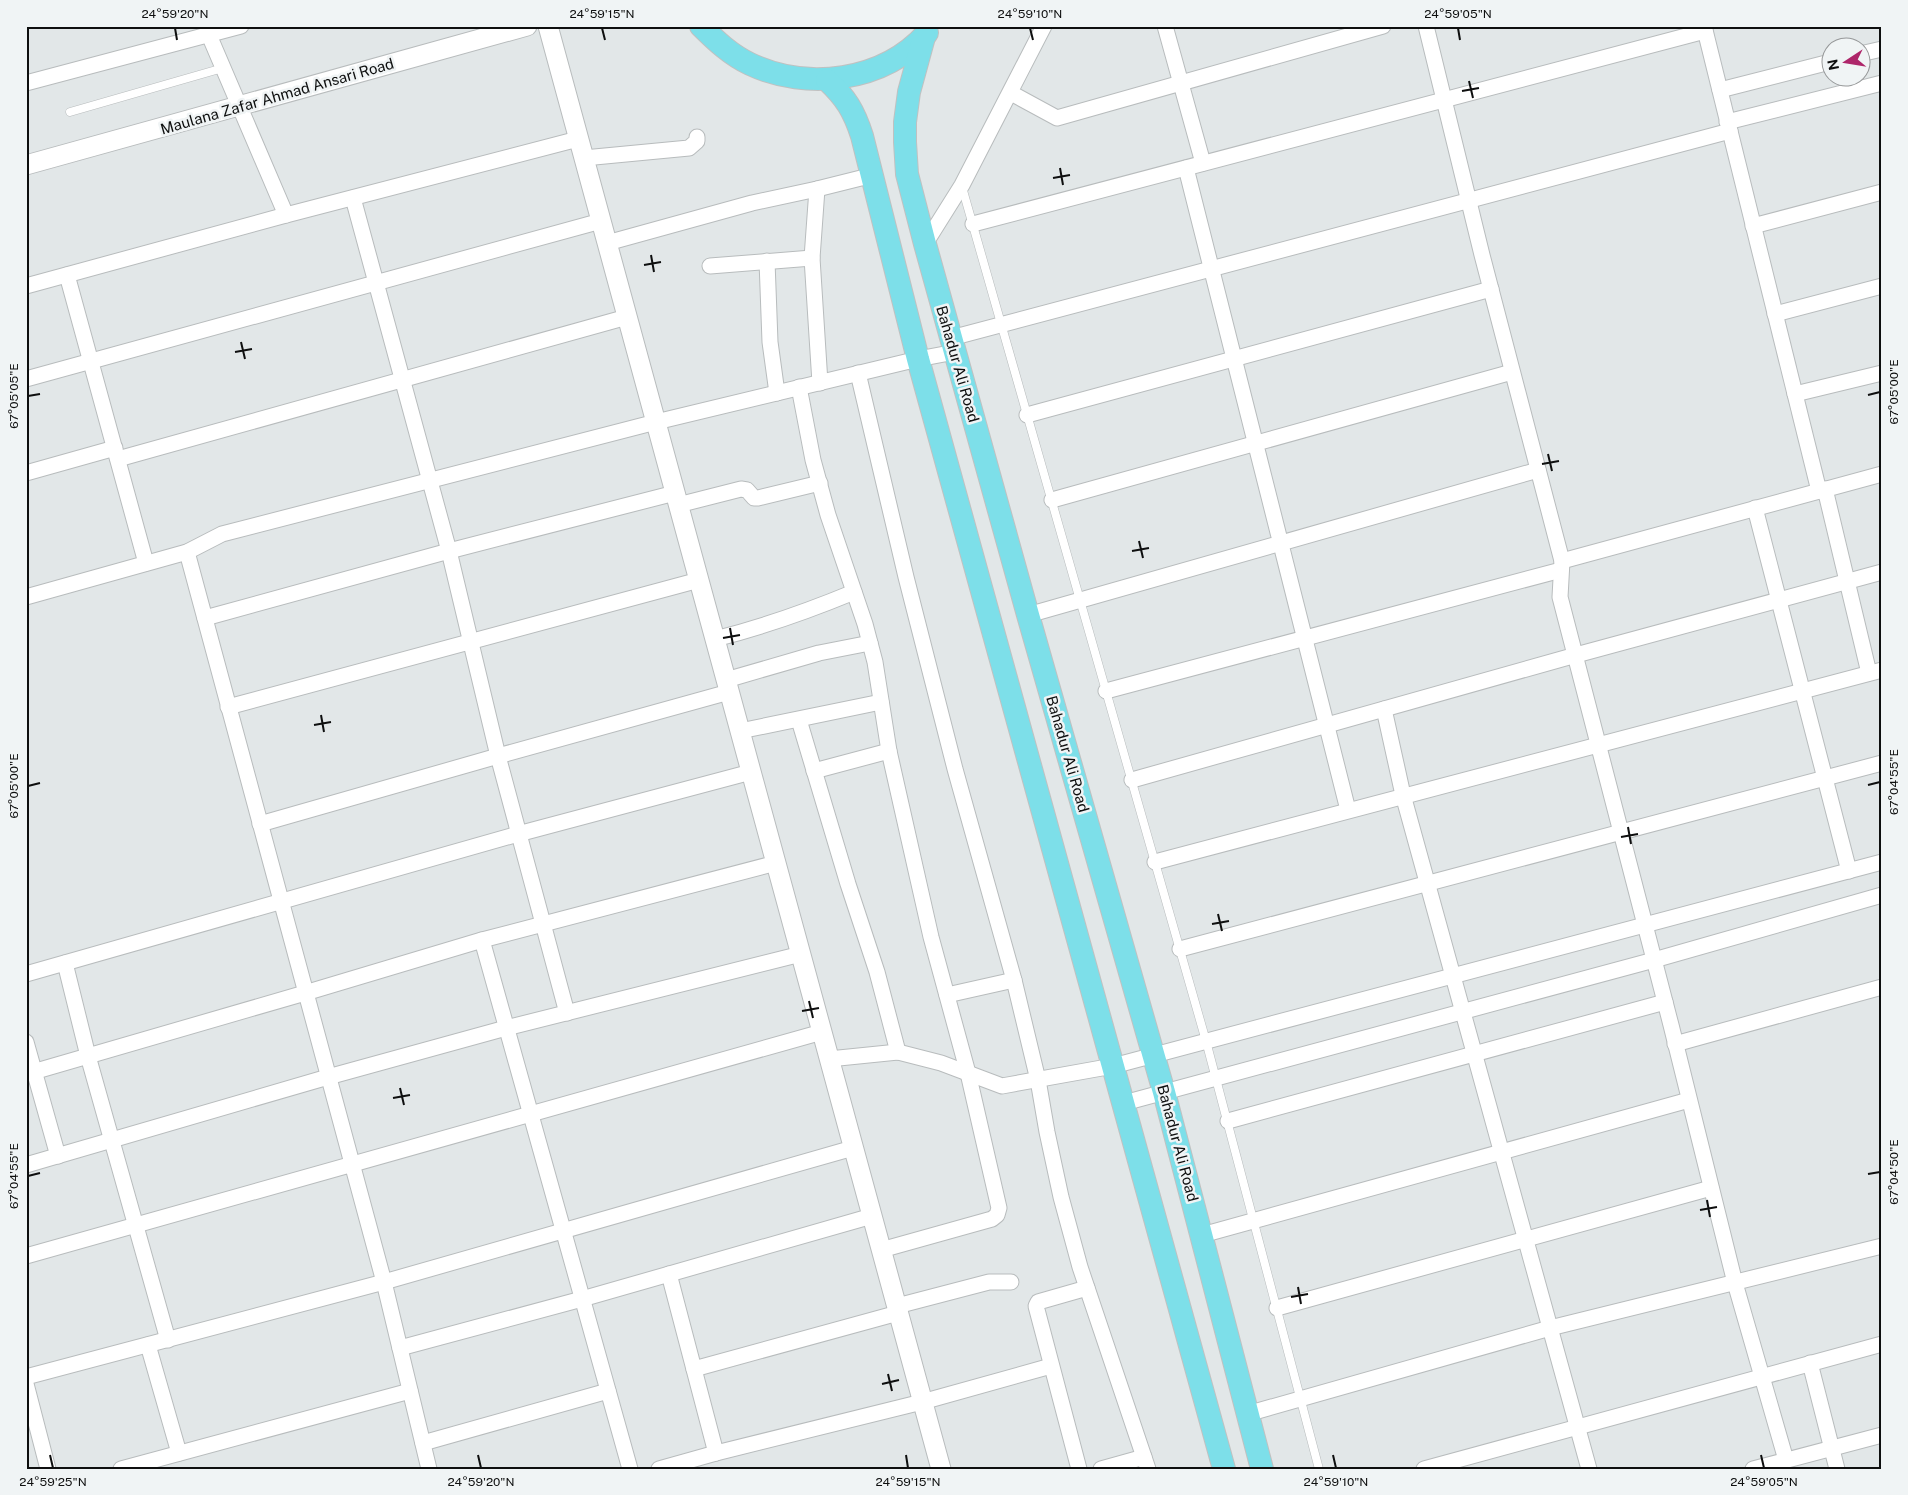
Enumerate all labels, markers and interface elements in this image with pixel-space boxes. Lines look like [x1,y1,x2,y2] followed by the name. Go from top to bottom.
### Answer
[141,7,209,21] text: 24°59'20"N
[569,7,635,21] text: 24°59'15"N
[998,7,1062,21] text: 24°59'10"N
[1424,7,1492,21] text: 24°59'05"N
[1820,38,1870,88] north arrow
[158,54,396,138] street label: Maulana Zafar Ahmad Ansari Road
[1824,58,1842,72] text: N
[933,304,983,424] street label: Bahadur Ali Road
[1887,359,1901,425] text: 67°05'00"E
[7,363,21,429] text: 67°05'05"E
[1043,694,1093,814] street label: Bahadur Ali Road
[1887,749,1901,815] text: 67°04'55"E
[7,753,21,819] text: 67°05'00"E
[1154,1083,1202,1203] street label: Bahadur Ali Road
[1887,1139,1901,1205] text: 67°04'50"E
[7,1143,21,1209] text: 67°04'55"E
[19,1475,87,1489] text: 24°59'25"N
[447,1475,515,1489] text: 24°59'20"N
[875,1475,941,1489] text: 24°59'15"N
[1304,1475,1368,1489] text: 24°59'10"N
[1730,1475,1798,1489] text: 24°59'05"N

